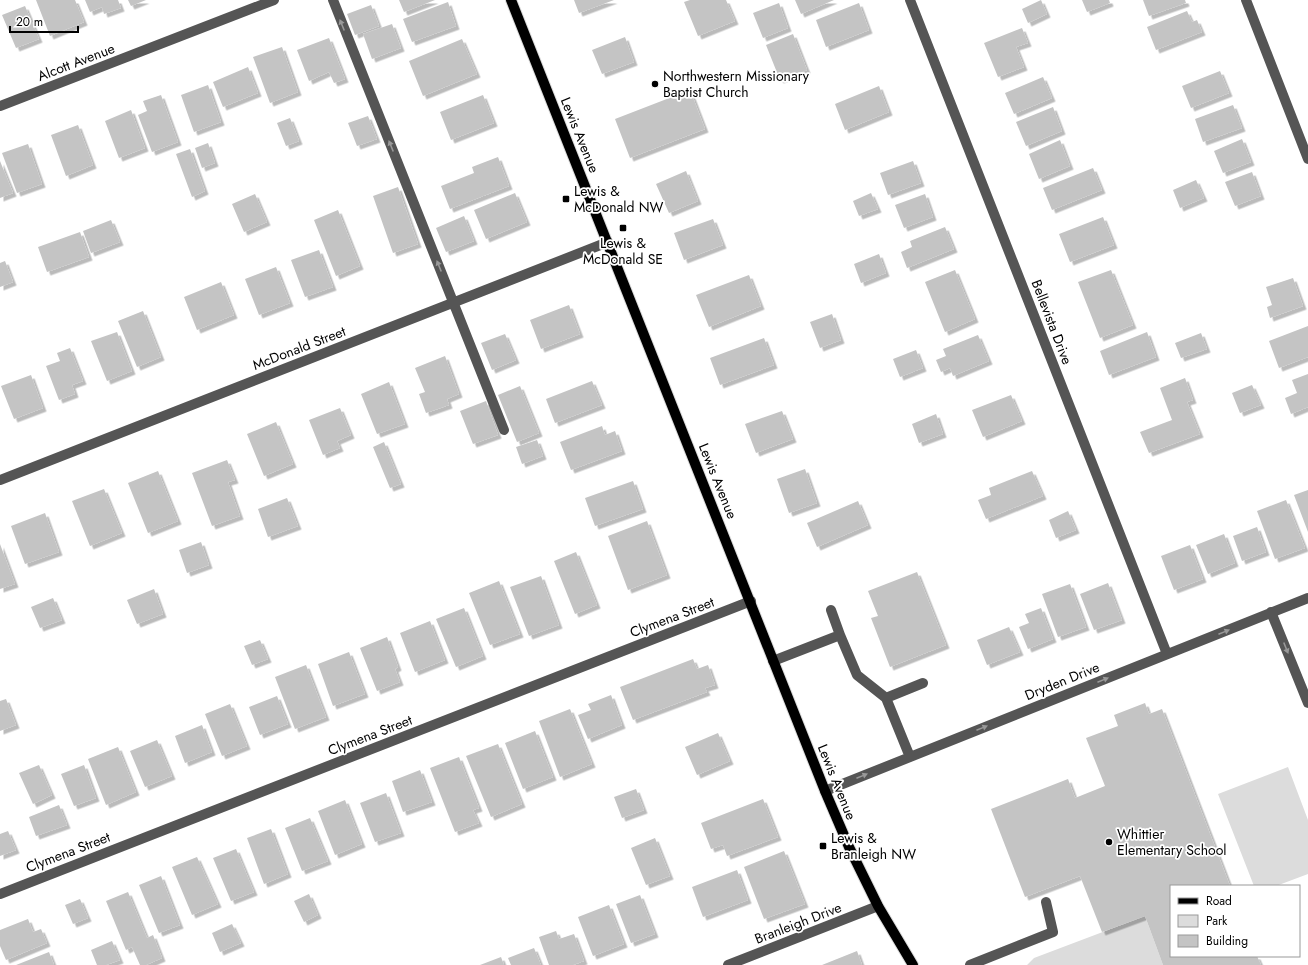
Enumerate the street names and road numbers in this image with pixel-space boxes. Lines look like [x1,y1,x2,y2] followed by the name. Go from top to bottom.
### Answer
[34,38,118,86] street label: Alcott Avenue
[556,94,604,176] street label: Lewis Avenue
[1027,277,1077,367] street label: Bellevista Drive
[250,321,349,375] street label: McDonald Street
[694,440,742,522] street label: Lewis Avenue
[627,592,718,642] street label: Clymena Street
[1022,657,1102,705] street label: Dryden Drive
[325,710,416,760] street label: Clymena Street
[813,741,861,823] street label: Lewis Avenue
[23,827,114,877] street label: Clymena Street
[752,897,844,949] street label: Branleigh Drive

